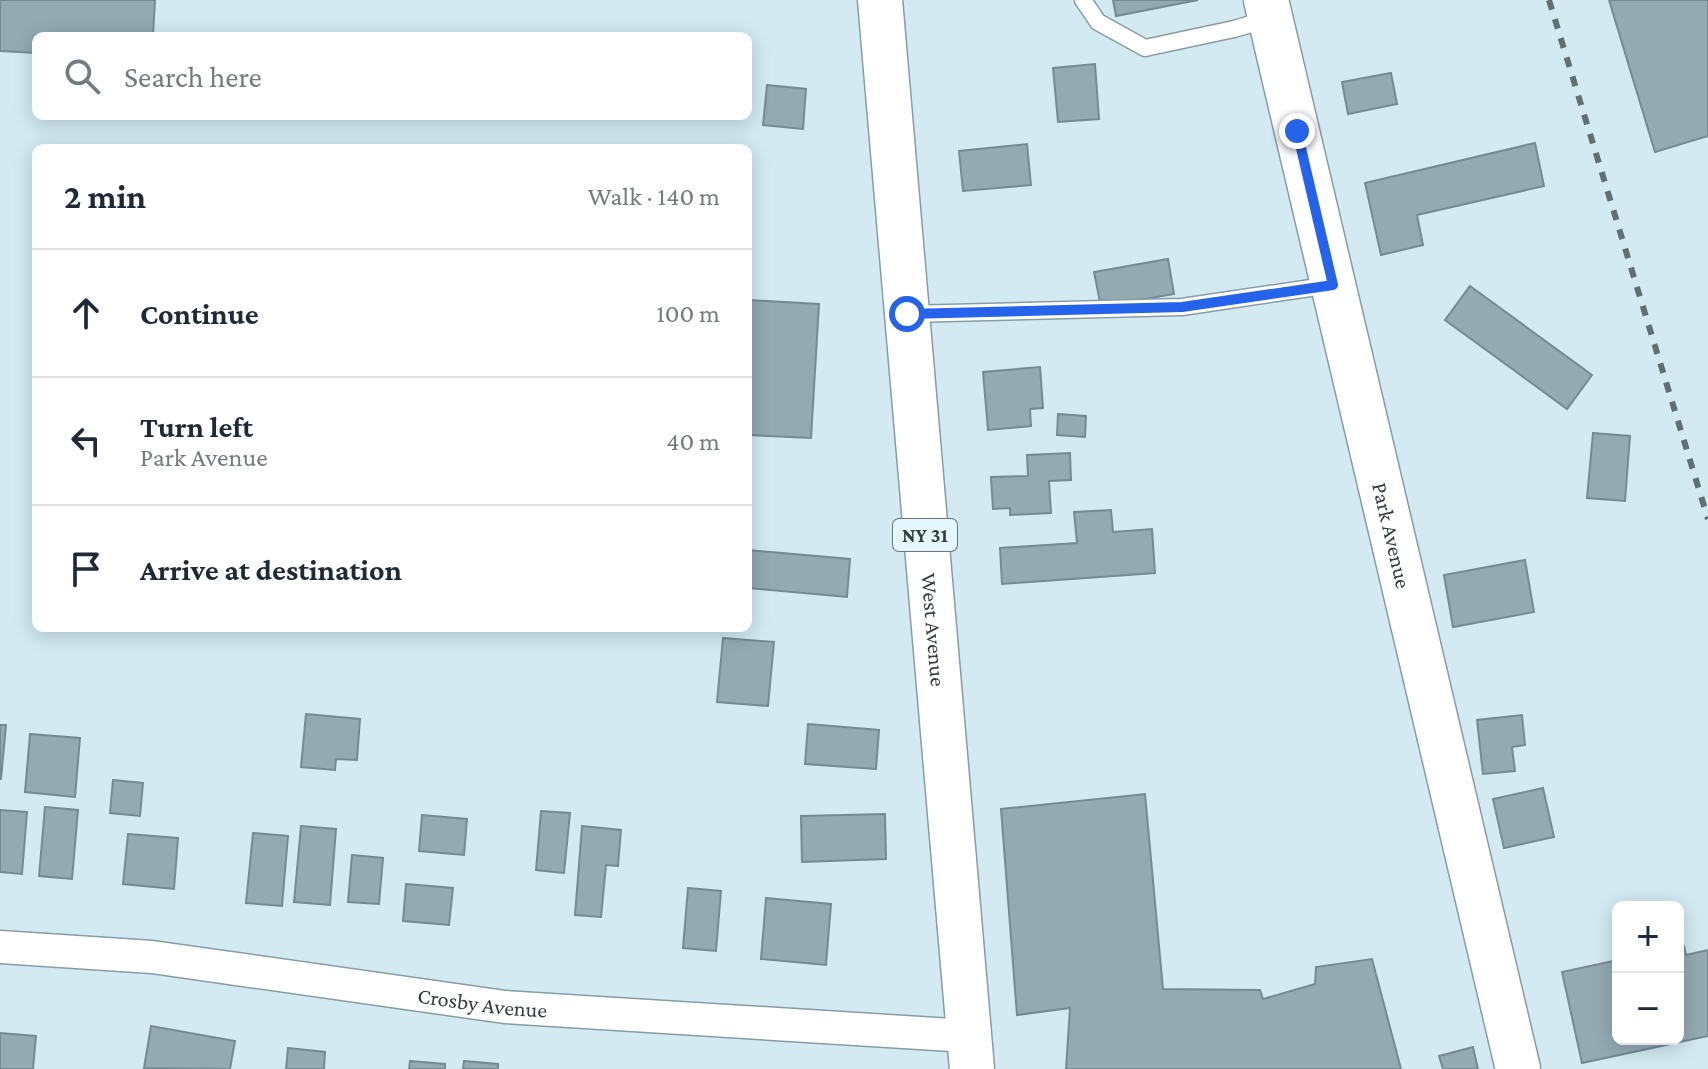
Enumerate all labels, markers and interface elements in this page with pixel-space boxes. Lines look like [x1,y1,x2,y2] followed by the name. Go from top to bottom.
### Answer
[32,32,752,120] search box
[60,54,104,98] icon: search
[124,60,262,93] text: Search here
[1279,113,1315,149] route end
[64,178,146,215] text: 2 min
[588,182,720,211] text: Walk · 140 m
[64,291,108,335] icon: ahead
[889,296,925,332] route start
[140,297,259,330] text: Continue
[656,299,720,328] text: 100 m
[140,410,253,443] text: Turn left
[64,419,108,463] icon: left
[666,427,720,456] text: 40 m
[140,443,268,472] text: Park Avenue
[1367,480,1416,591] street label: Park Avenue
[893,519,957,551] road number: NY 31
[64,547,108,591] icon: arrive
[140,553,402,586] text: Arrive at destination
[916,572,951,687] street label: West Avenue
[1612,901,1684,1045] map controls
[1612,901,1684,973] button: +
[1612,973,1684,1045] button: −
[416,983,548,1023] street label: Crosby Avenue

